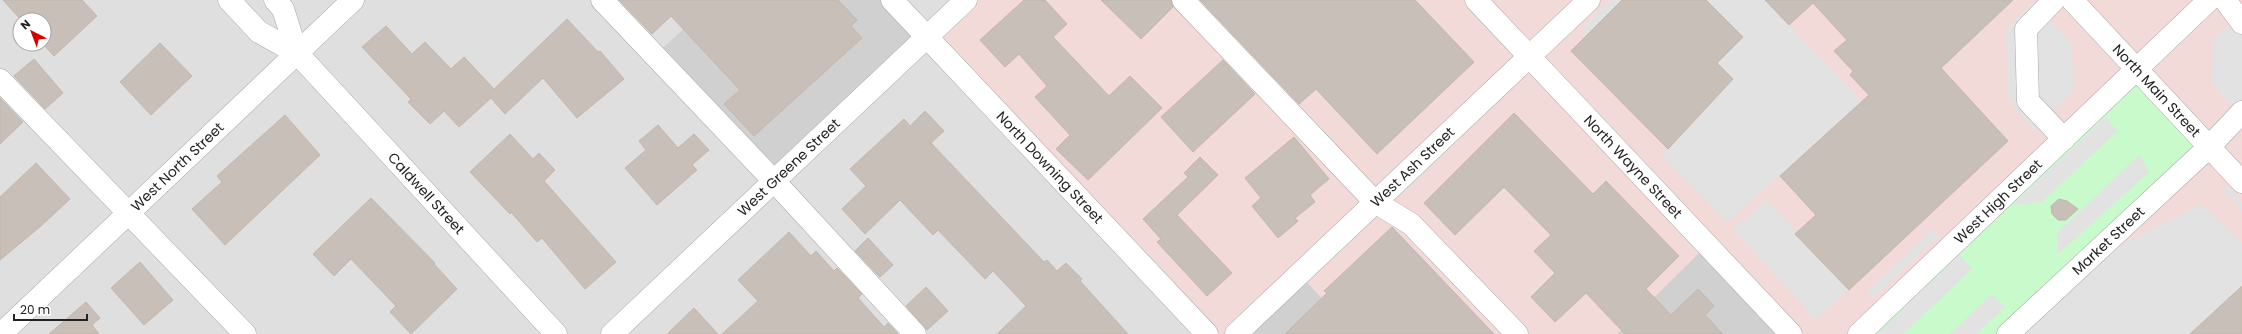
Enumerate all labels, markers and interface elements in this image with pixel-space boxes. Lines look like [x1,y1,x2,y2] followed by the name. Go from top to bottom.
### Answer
[12,12,52,52] north arrow
[17,16,34,33] text: N
[2108,40,2205,142] street label: North Main Street
[992,107,1108,228] street label: North Downing Street
[1579,110,1687,223] street label: North Wayne Street
[733,114,845,221] street label: West Greene Street
[126,118,228,216] street label: West North Street
[1366,122,1459,212] street label: West Ash Street
[383,148,469,239] street label: Caldwell Street
[1949,155,2046,248] street label: West High Street
[2068,202,2149,280] street label: Market Street
[14,296,87,322] scale bar
[20,301,50,318] text: 20 m

